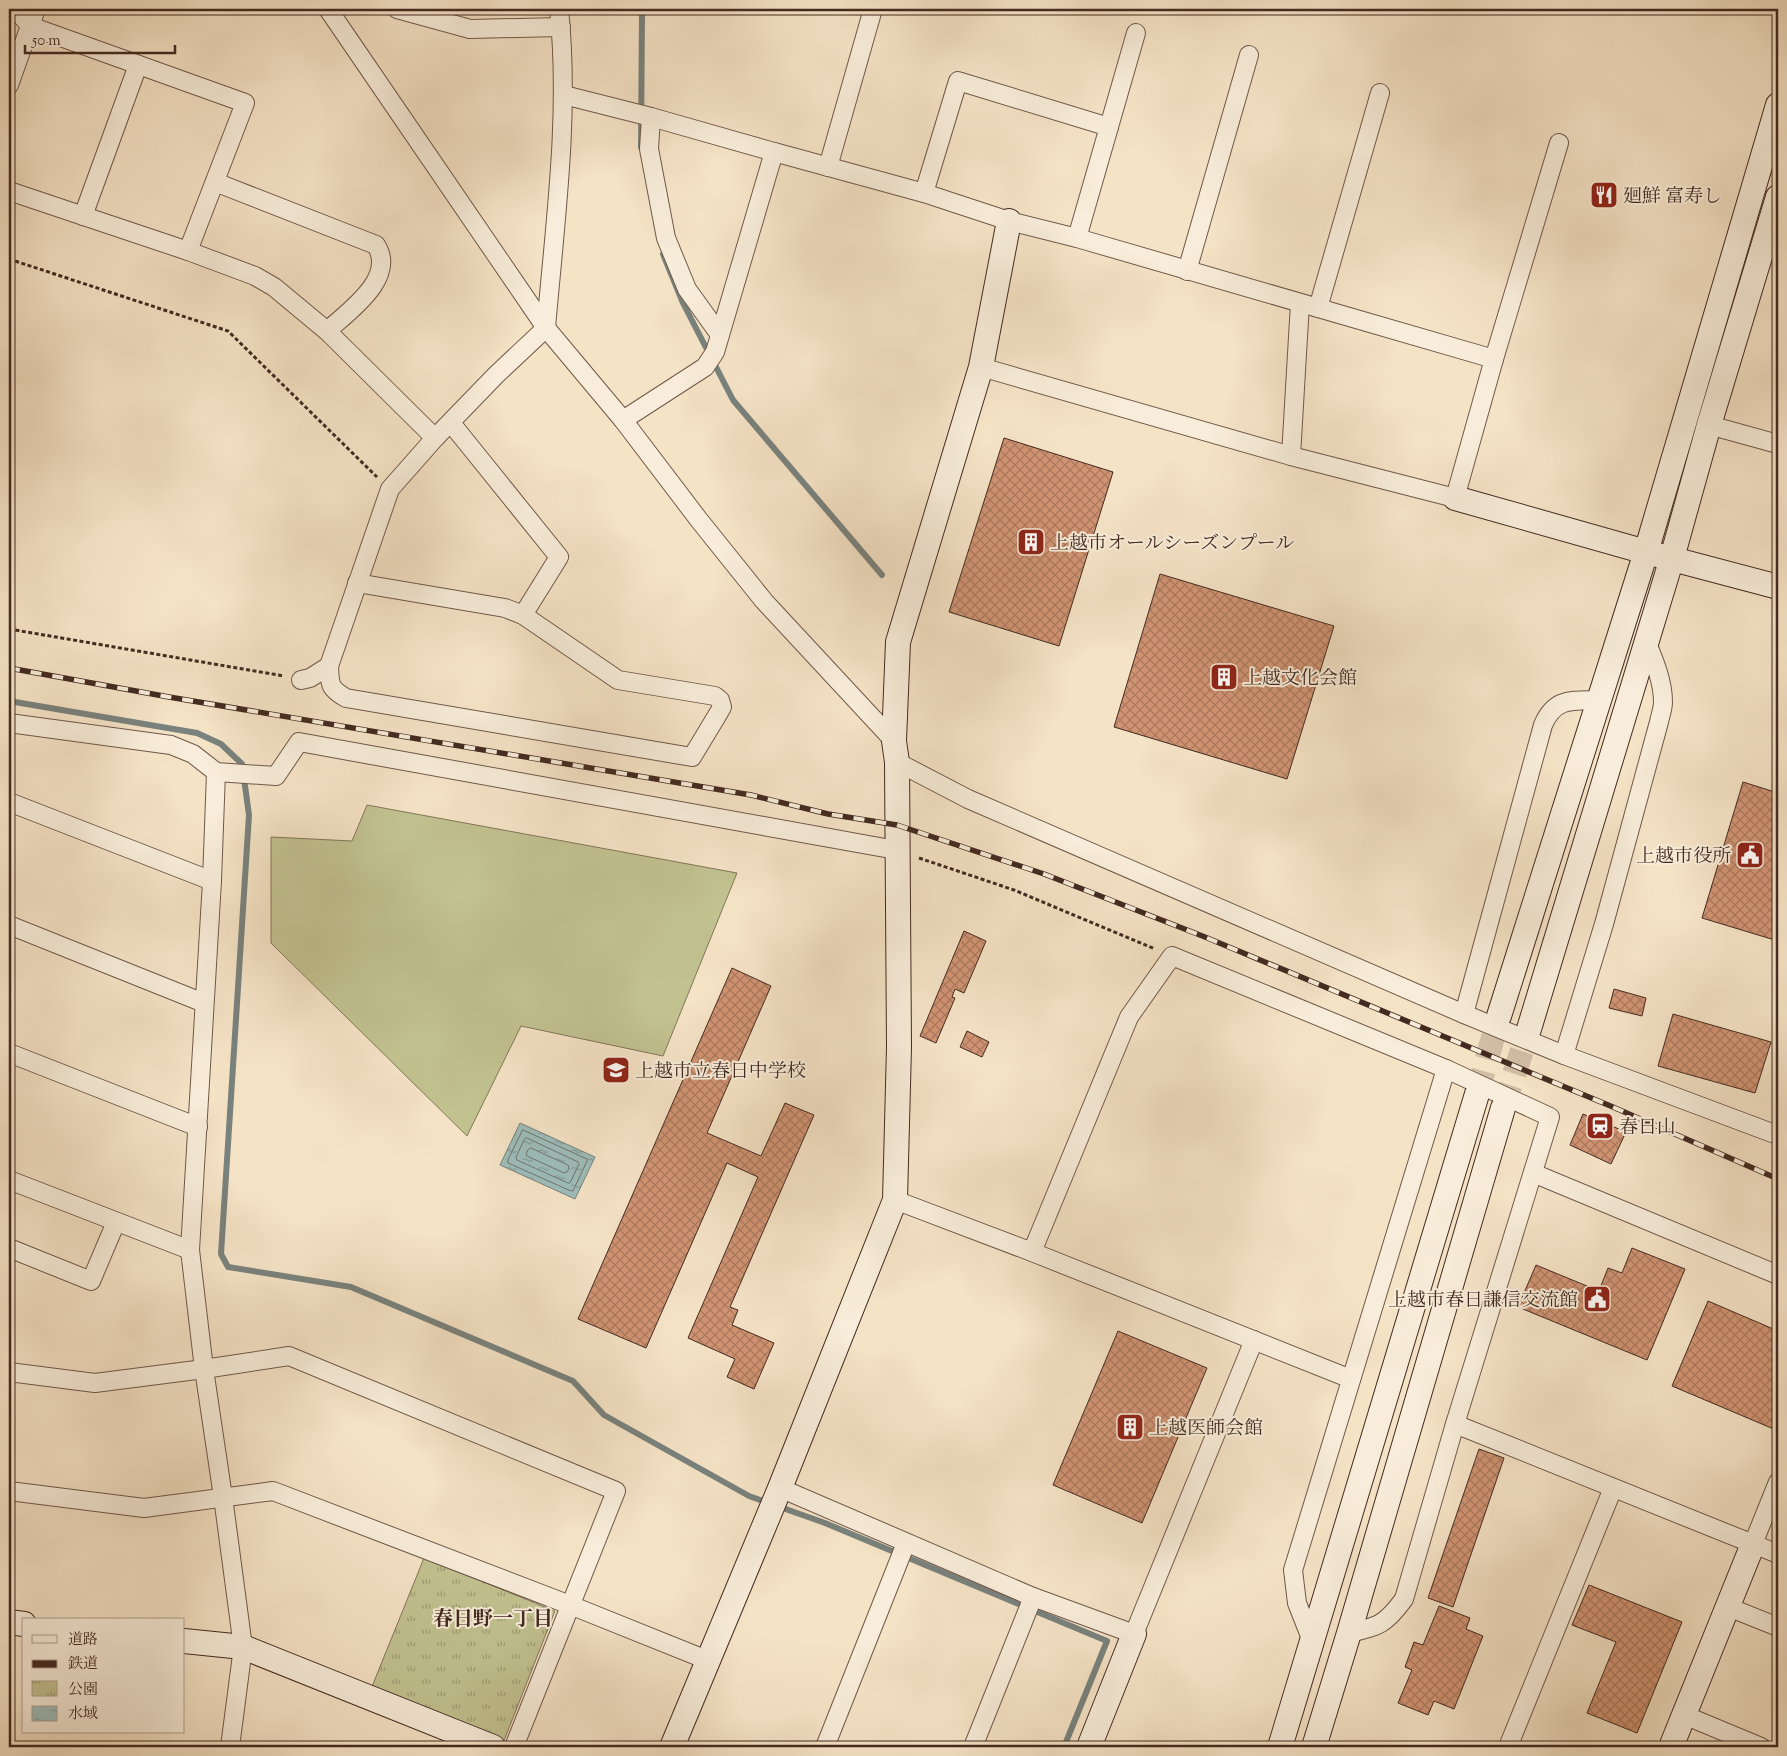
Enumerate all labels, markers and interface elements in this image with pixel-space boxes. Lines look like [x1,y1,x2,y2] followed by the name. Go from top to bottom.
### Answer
[25,22,175,54] scale bar
[31,31,61,52] text: 50 m
[1589,180,1619,210] restaurant icon: 廻鮮 富寿し
[1623,184,1722,211] place label: 廻鮮 富寿し
[1016,527,1046,557] building icon: 上越市オールシーズンプール
[1050,531,1294,558] place label: 上越市オールシーズンプール
[1209,662,1239,692] building icon: 上越文化会館
[1243,666,1357,693] place label: 上越文化会館
[1735,840,1765,870] public building icon: 上越市役所
[1636,844,1731,871] place label: 上越市役所
[601,1055,631,1085] school or university icon: 上越市立春日中学校
[635,1059,806,1086] place label: 上越市立春日中学校
[1585,1111,1615,1141] station icon: 春日山
[1619,1115,1676,1142] place label: 春日山
[1582,1284,1612,1314] public building icon: 上越市春日謙信交流館
[1388,1288,1578,1315] place label: 上越市春日謙信交流館
[1115,1412,1145,1442] building icon: 上越医師会館
[1149,1416,1263,1443] place label: 上越医師会館
[433,1606,553,1635] district label: 春日野一丁目
[22,1618,185,1734] legend
[68,1630,98,1651] text: 道路
[68,1654,98,1675] text: 鉄道
[68,1680,98,1701] text: 公園
[68,1704,98,1725] text: 水域

